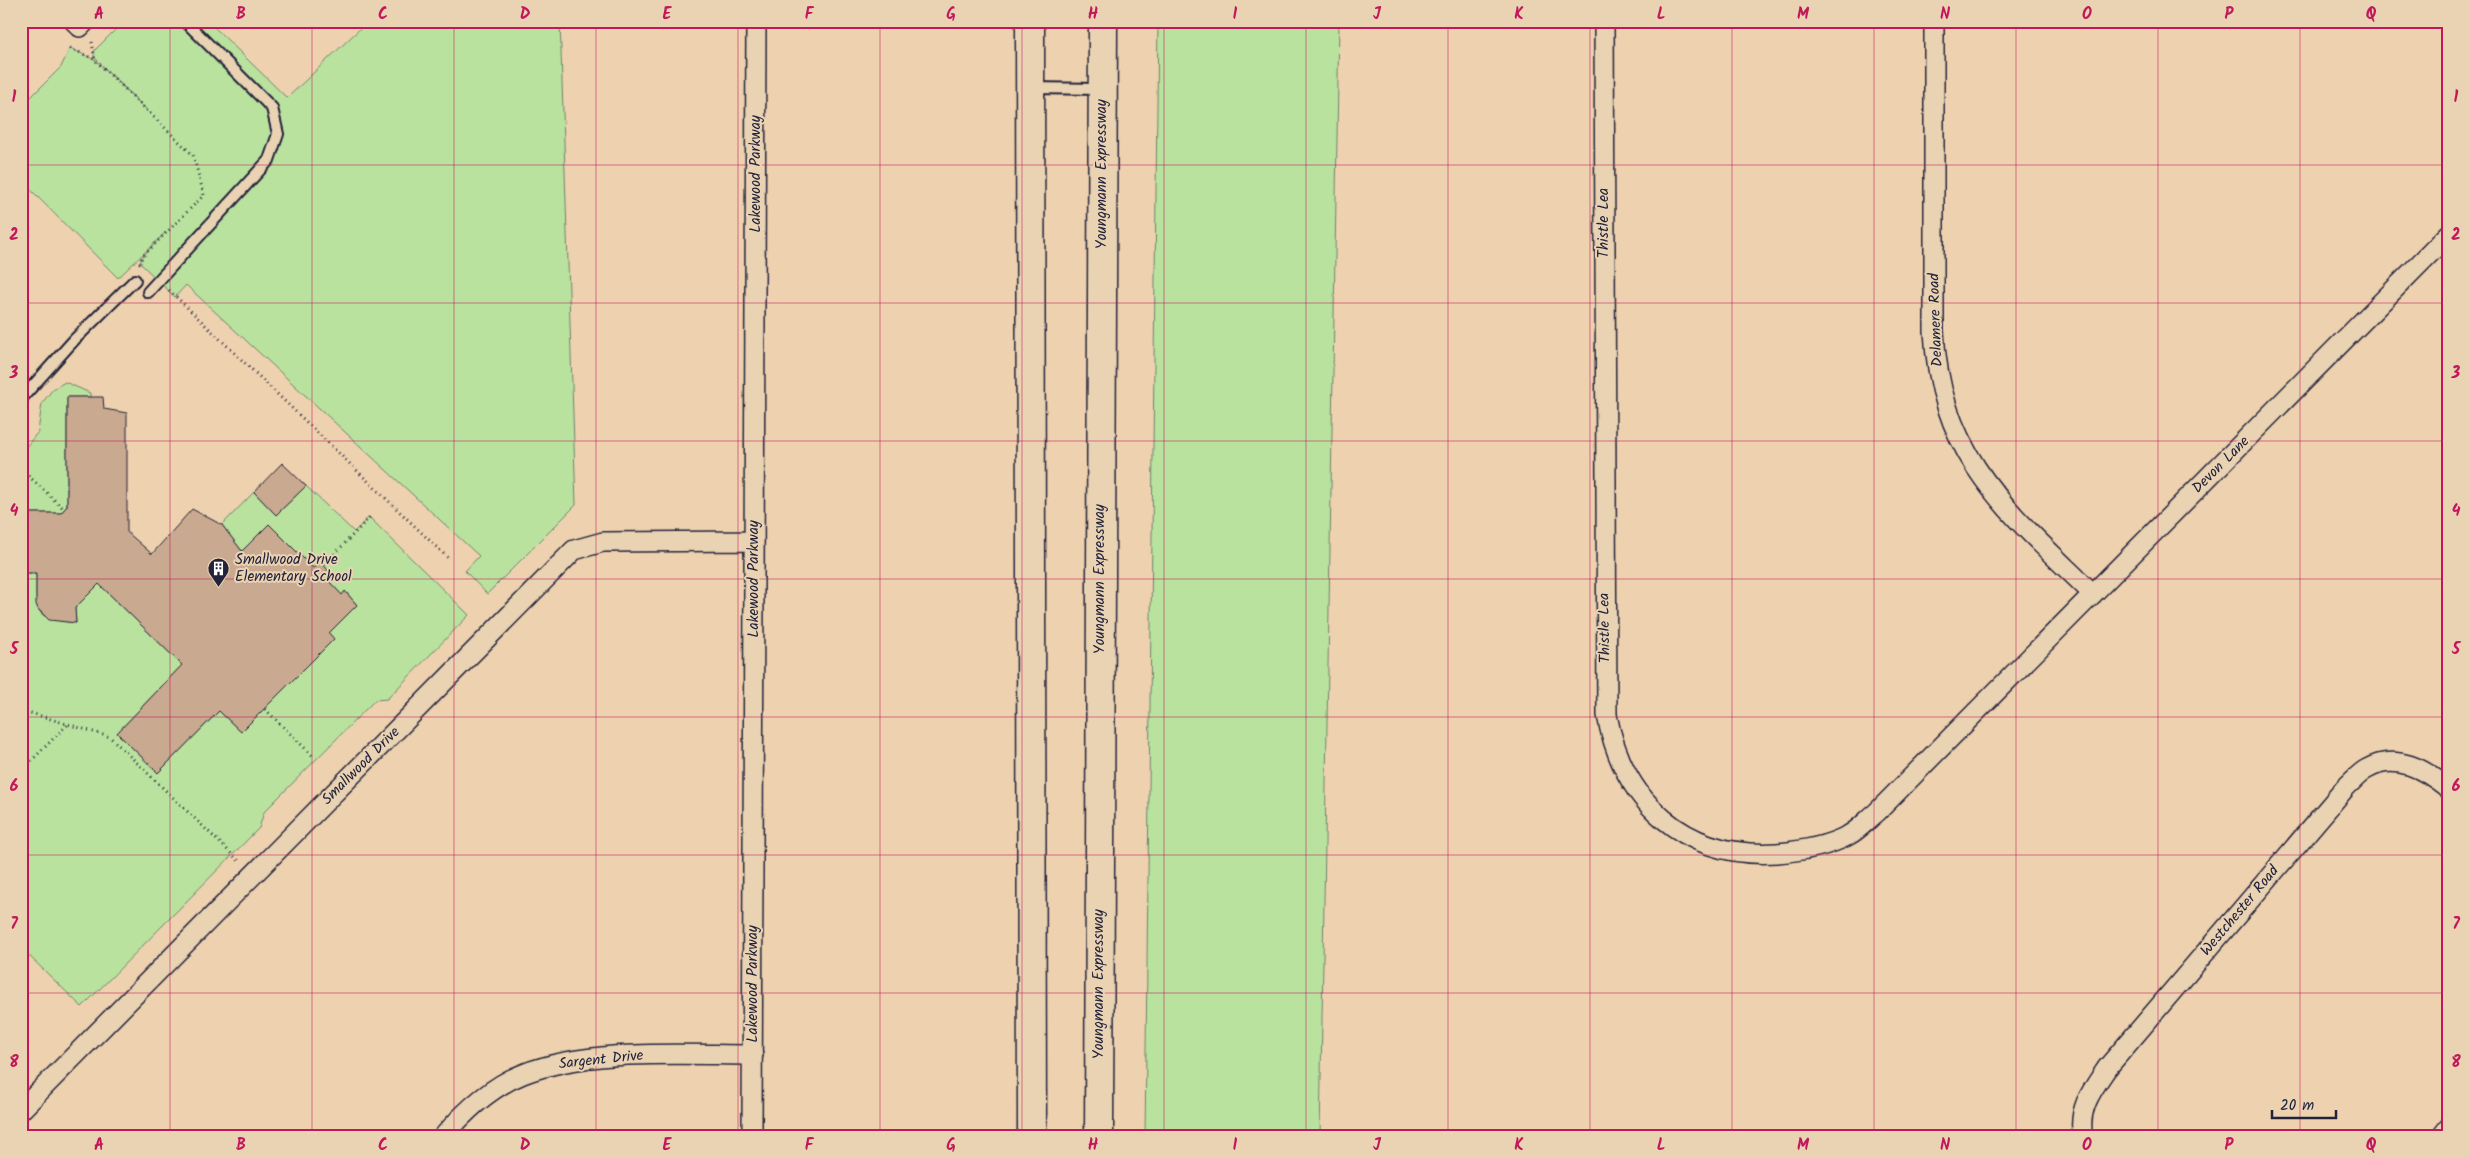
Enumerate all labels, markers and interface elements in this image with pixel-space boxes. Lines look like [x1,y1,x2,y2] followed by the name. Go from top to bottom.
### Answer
[94,2,104,27] text: A
[236,2,246,27] text: B
[378,2,388,27] text: C
[520,2,531,27] text: D
[663,2,673,27] text: E
[805,2,815,27] text: F
[946,2,956,27] text: G
[1088,2,1098,27] text: H
[1233,2,1238,27] text: I
[1373,2,1382,27] text: J
[1514,2,1524,27] text: K
[1657,2,1665,27] text: L
[1797,2,1810,27] text: M
[1940,2,1950,27] text: N
[2082,2,2092,27] text: O
[2225,2,2235,27] text: P
[2366,2,2377,27] text: Q
[12,85,17,110] text: 1
[2454,85,2459,110] text: 1
[1090,98,1114,249] street label: Youngmann Expressway
[744,114,768,233] street label: Lakewood Parkway
[1592,188,1616,258] street label: Thistle Lea
[9,223,19,248] text: 2
[2451,223,2461,248] text: 2
[1922,272,1950,367] street label: Delamere Road
[9,361,19,386] text: 3
[2451,361,2461,386] text: 3
[2187,430,2256,499] street label: Devon Lane
[10,499,19,524] text: 4
[2452,499,2461,524] text: 4
[1088,503,1112,654] street label: Youngmann Expressway
[742,519,766,638] street label: Lakewood Parkway
[235,548,352,589] place label: Smallwood Drive Elementary School
[207,557,231,588] building icon: Smallwood Drive Elementary School
[1592,593,1618,663] street label: Thistle Lea
[9,637,20,662] text: 5
[2451,637,2462,662] text: 5
[316,721,406,811] street label: Smallwood Drive
[10,774,19,799] text: 6
[2452,774,2461,799] text: 6
[2195,860,2286,962] street label: Westchester Road
[1087,908,1111,1059] street label: Youngmann Expressway
[10,912,18,937] text: 7
[2452,912,2460,937] text: 7
[741,924,765,1043] street label: Lakewood Parkway
[558,1044,645,1076] street label: Sargent Drive
[9,1050,19,1075] text: 8
[2451,1050,2461,1075] text: 8
[2272,1088,2336,1120] scale bar
[2280,1094,2314,1118] text: 20 m
[94,1133,104,1158] text: A
[236,1133,246,1158] text: B
[378,1133,388,1158] text: C
[520,1133,531,1158] text: D
[663,1133,673,1158] text: E
[805,1133,815,1158] text: F
[946,1133,956,1158] text: G
[1088,1133,1098,1158] text: H
[1233,1133,1238,1158] text: I
[1373,1133,1382,1158] text: J
[1514,1133,1524,1158] text: K
[1657,1133,1665,1158] text: L
[1797,1133,1810,1158] text: M
[1940,1133,1950,1158] text: N
[2082,1133,2092,1158] text: O
[2225,1133,2235,1158] text: P
[2366,1133,2377,1158] text: Q

